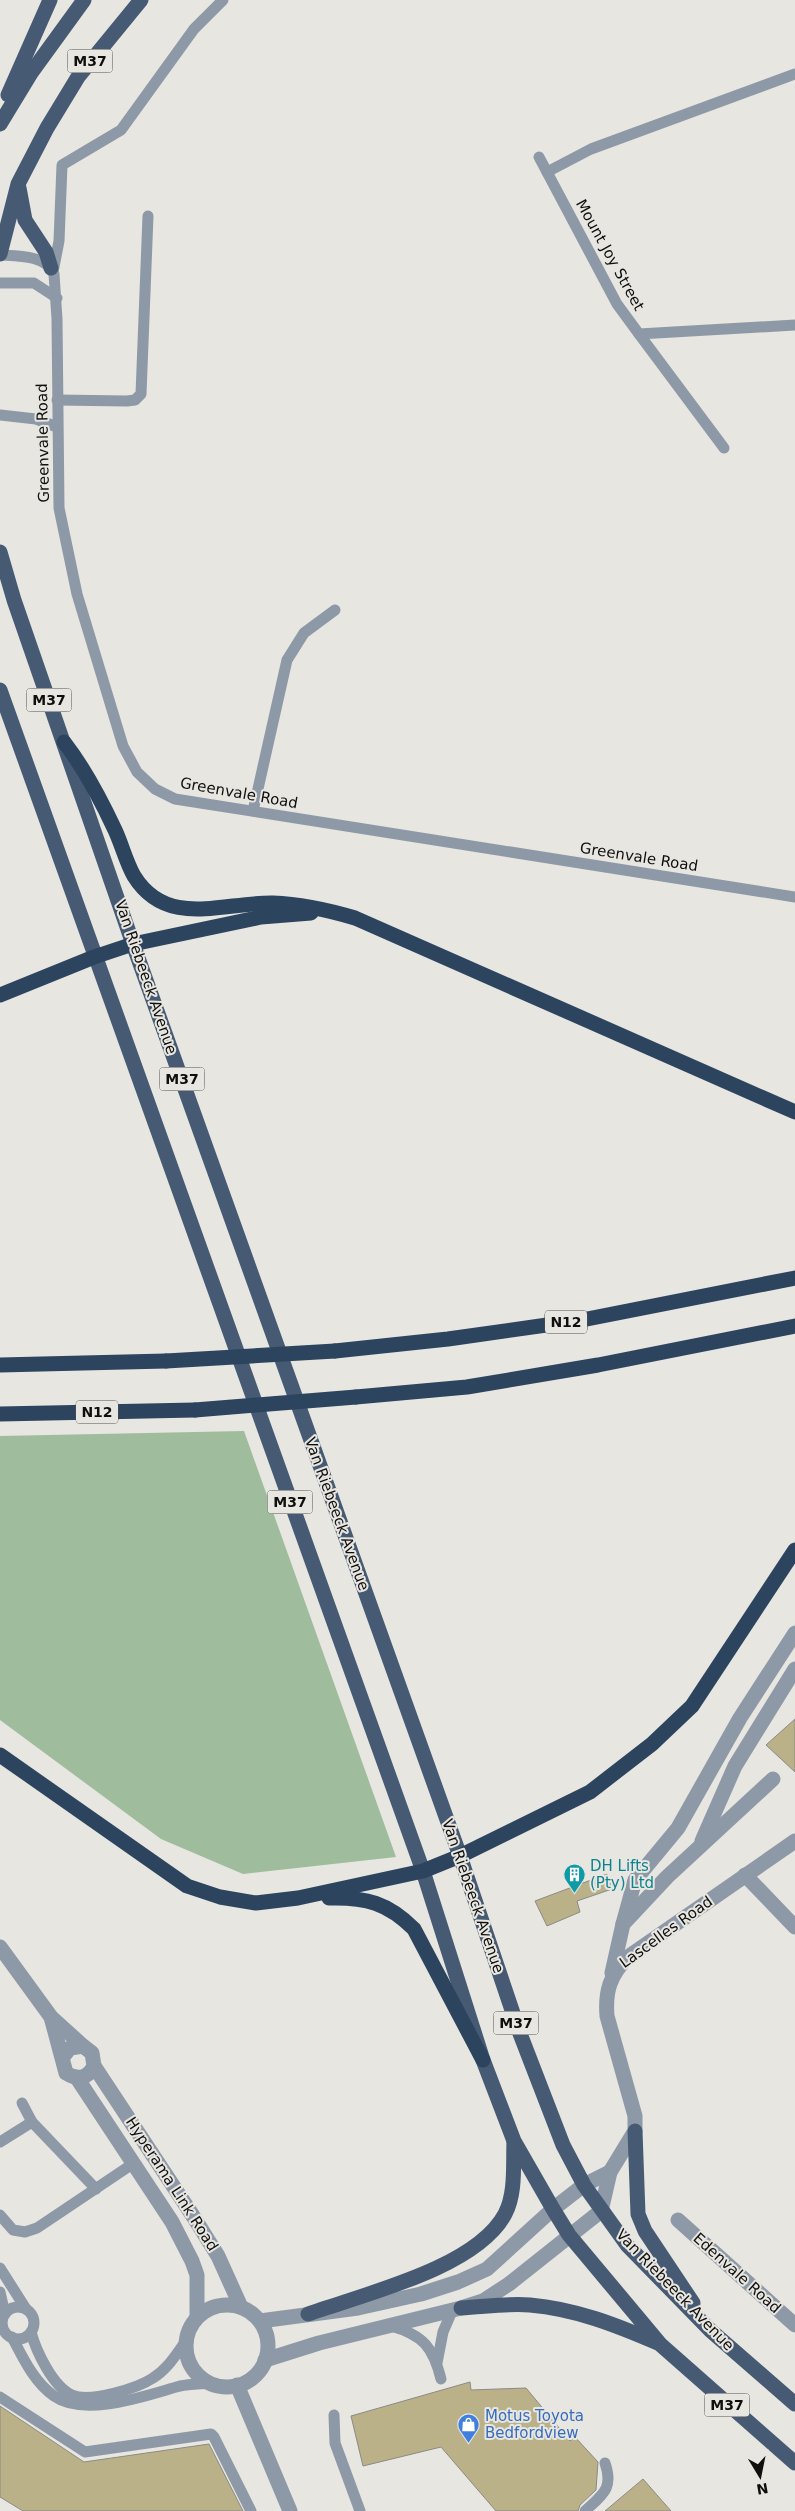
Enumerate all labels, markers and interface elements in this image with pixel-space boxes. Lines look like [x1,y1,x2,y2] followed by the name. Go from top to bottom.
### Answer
[68,49,112,72] road number: M37
[572,196,648,314] street label: Mount Joy Street
[33,383,53,503] street label: Greenvale Road
[27,688,72,712] road number: M37
[179,774,299,812] street label: Greenvale Road
[579,839,699,875] street label: Greenvale Road
[111,898,181,1056] street label: Van Riebeeck Avenue
[160,1068,204,1090] road number: M37
[545,1310,587,1334] road number: N12
[76,1400,118,1424] road number: N12
[301,1435,373,1593] street label: Van Riebeeck Avenue
[268,1490,312,1514] road number: M37
[438,1817,508,1975] street label: Van Riebeeck Avenue
[590,1857,654,1892] place label: DH Lifts (Pty) Ltd
[562,1863,586,1894] building icon: DH Lifts (Pty) Ltd
[616,1892,716,1972] street label: Lascelles Road
[494,2012,538,2035] road number: M37
[122,2114,222,2254] street label: Hyperama Link Road
[612,2226,738,2354] street label: Van Riebeeck Avenue
[690,2229,784,2317] street label: Edenvale Road
[704,2394,750,2416] road number: M37
[485,2407,584,2442] place label: Motus Toyota Bedfordview
[457,2413,481,2444] shop icon: Motus Toyota Bedfordview
[735,2451,785,2501] north arrow
[755,2480,769,2498] text: N

